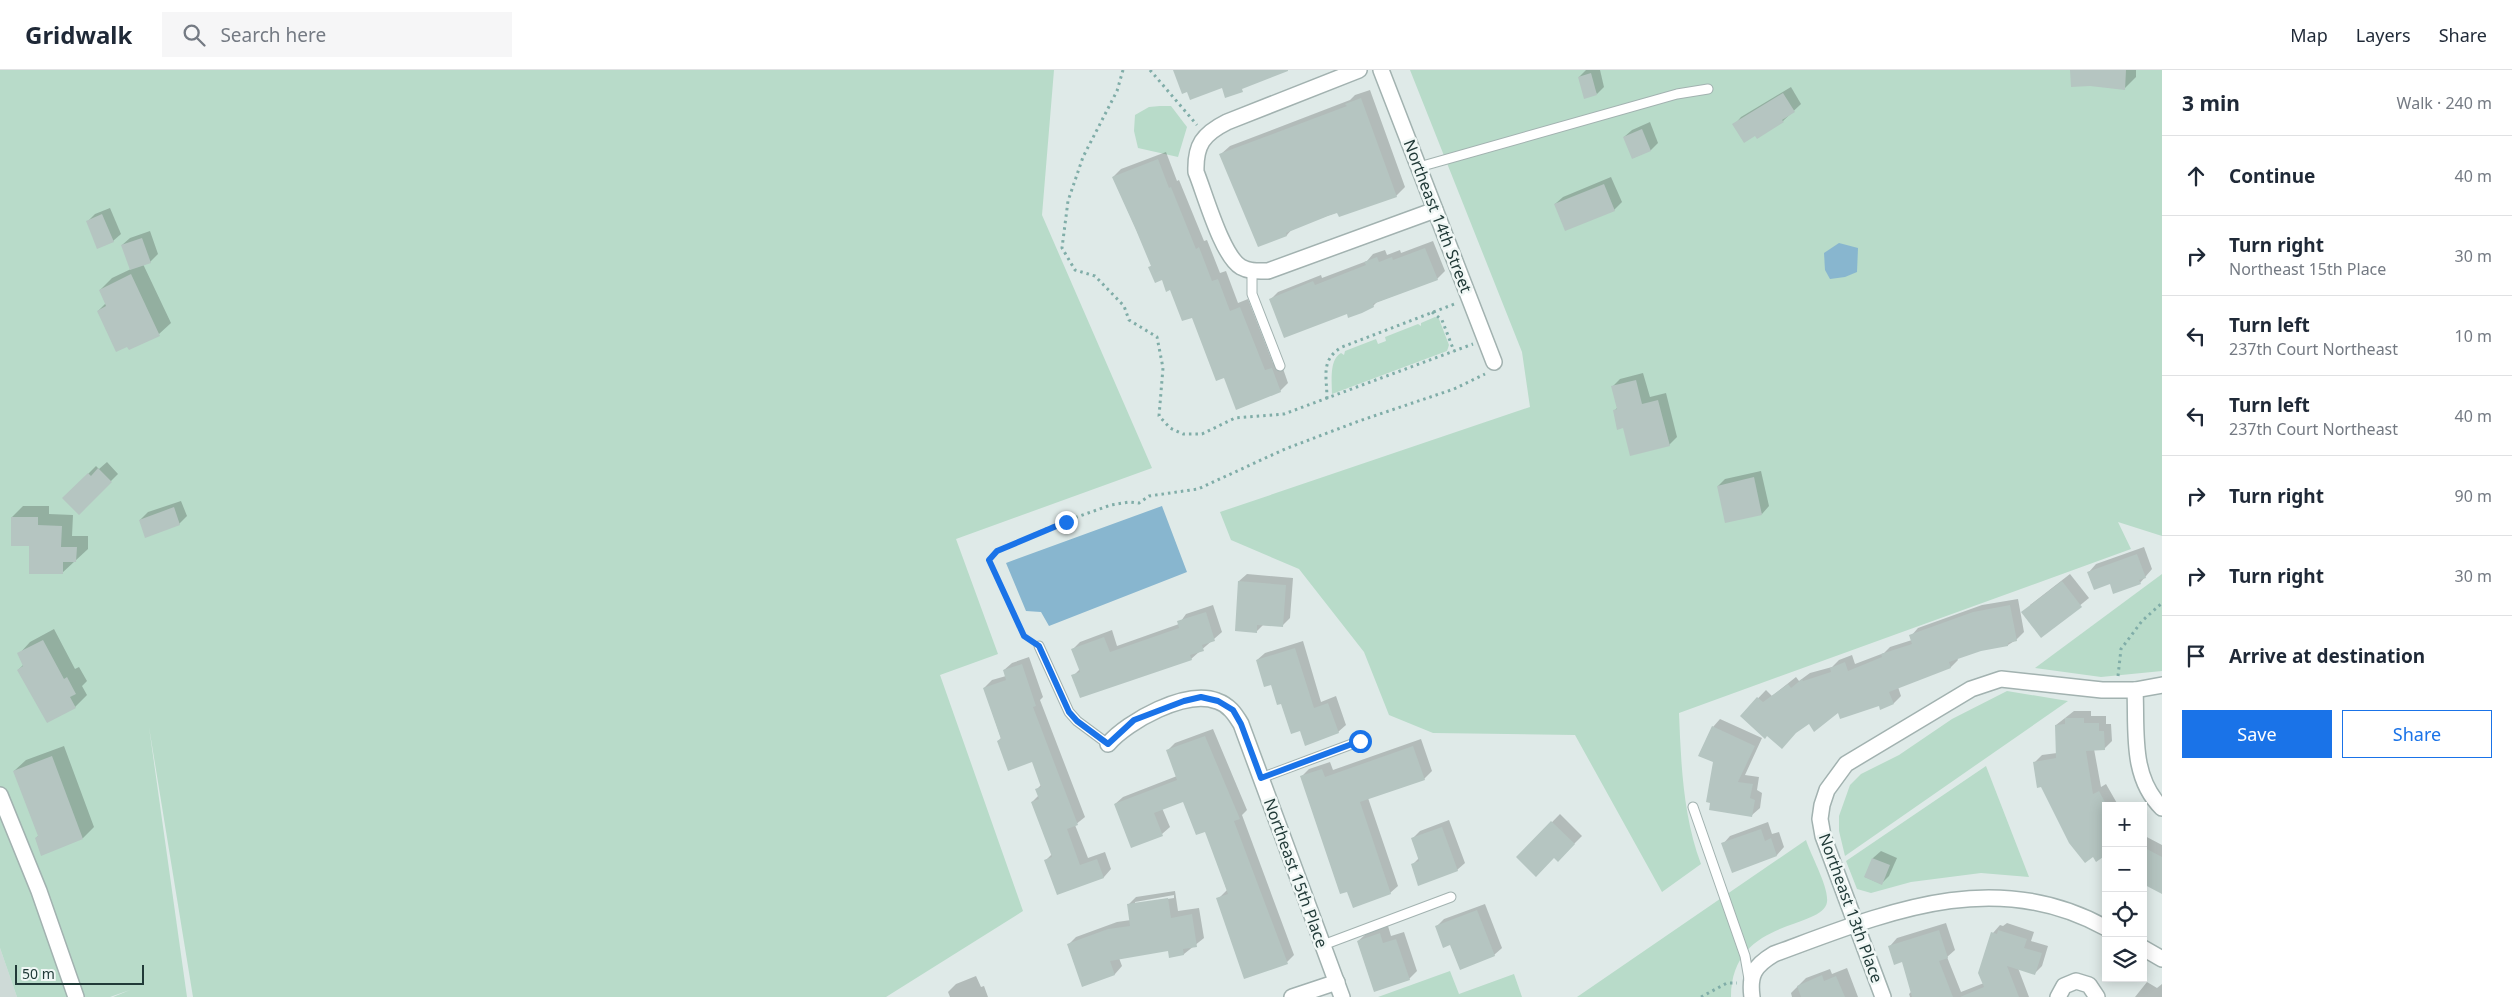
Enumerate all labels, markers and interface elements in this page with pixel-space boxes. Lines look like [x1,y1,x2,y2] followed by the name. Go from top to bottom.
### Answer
[162,12,512,57] search box
[25,18,132,51] text: Gridwalk
[180,21,208,49] icon: search
[220,22,326,48] text: Search here
[2290,23,2328,47] text: Map
[2356,23,2411,47] text: Layers
[2439,23,2487,47] text: Share
[2182,89,2240,117] text: 3 min
[2397,92,2492,114] text: Walk · 240 m
[1399,136,1477,296] street label: Northeast 14th Street
[2182,162,2210,190] icon: ahead
[2229,163,2315,189] text: Continue
[2455,165,2492,187] text: 40 m
[2229,232,2324,258] text: Turn right
[2182,242,2210,270] icon: right
[2455,245,2492,267] text: 30 m
[2229,258,2386,280] text: Northeast 15th Place
[2229,312,2310,338] text: Turn left
[2182,322,2210,350] icon: left
[2455,325,2492,347] text: 10 m
[2229,338,2398,360] text: 237th Court Northeast
[2229,392,2310,418] text: Turn left
[2182,402,2210,430] icon: left
[2455,405,2492,427] text: 40 m
[2229,418,2398,440] text: 237th Court Northeast
[2182,482,2210,510] icon: right
[2229,483,2324,509] text: Turn right
[2455,485,2492,507] text: 90 m
[1055,511,1078,534] route end
[2182,562,2210,590] icon: right
[2229,563,2324,589] text: Turn right
[2455,565,2492,587] text: 30 m
[2182,642,2210,670] icon: arrive
[2229,643,2425,669] text: Arrive at destination
[2182,710,2332,758] button: Save
[2342,710,2492,758] button: Share
[1349,730,1372,753] route start
[1259,795,1333,951] street label: Northeast 15th Place
[2102,802,2147,982] map controls
[2102,802,2147,847] button: +
[1814,830,1888,986] street label: Northeast 13th Place
[2102,847,2147,892] button: −
[2102,892,2147,937] button: locate
[2102,937,2147,982] button: layers
[15,962,144,985] scale bar
[22,964,55,983] text: 50 m

